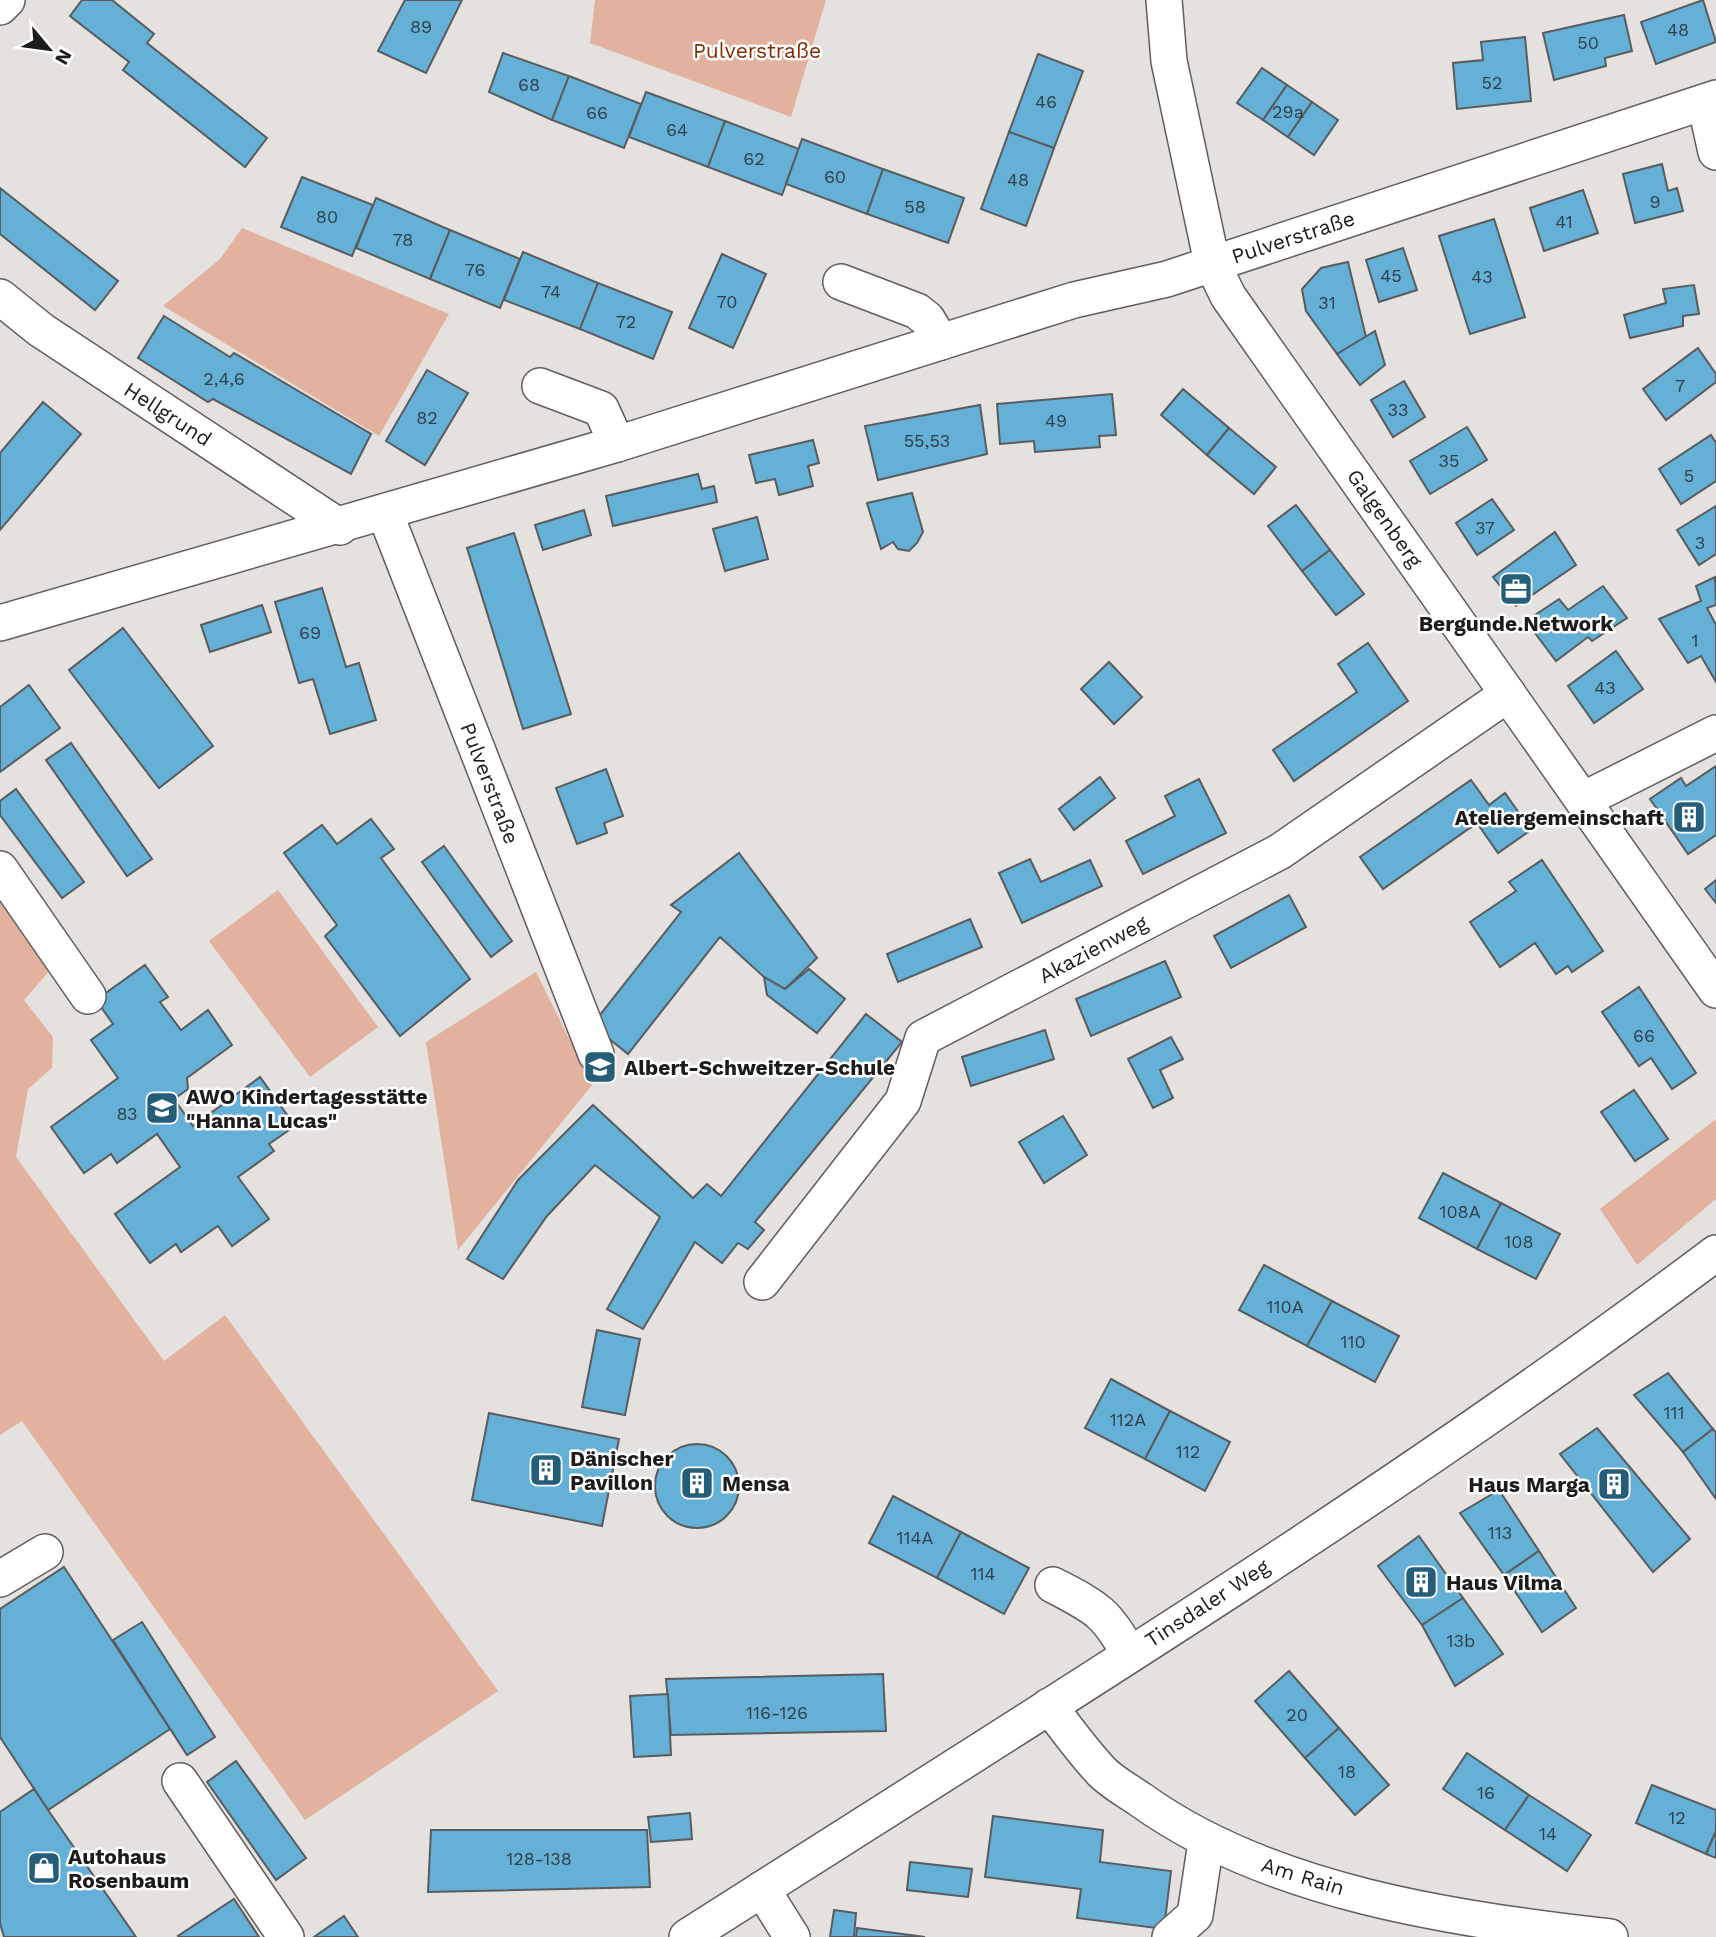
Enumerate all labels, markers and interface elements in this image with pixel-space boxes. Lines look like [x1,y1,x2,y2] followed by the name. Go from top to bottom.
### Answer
[14,14,84,84] north arrow
[410,16,432,37] house number: 89
[1667,19,1689,40] house number: 48
[1577,32,1599,53] house number: 50
[693,38,821,63] park label: Pulverstraße
[50,45,77,69] text: N
[1482,72,1502,93] house number: 52
[518,74,540,95] house number: 68
[1035,91,1057,112] house number: 46
[1272,101,1304,122] house number: 29a
[586,102,608,123] house number: 66
[666,119,688,140] house number: 64
[743,148,765,169] house number: 62
[824,166,846,187] house number: 60
[1007,169,1029,190] house number: 48
[1649,191,1661,212] house number: 9
[904,196,926,217] house number: 58
[1228,205,1358,269] street label: Pulverstraße
[316,206,338,227] house number: 80
[1555,211,1573,232] house number: 41
[393,229,413,250] house number: 78
[465,259,485,280] house number: 76
[1380,265,1402,286] house number: 45
[1471,266,1493,287] house number: 43
[541,281,561,302] house number: 74
[717,291,737,312] house number: 70
[1318,292,1336,313] house number: 31
[616,311,636,332] house number: 72
[203,368,245,389] house number: 2,4,6
[1675,375,1685,396] house number: 7
[120,377,216,451] street label: Hellgrund
[1388,399,1409,420] house number: 33
[416,407,438,428] house number: 82
[1045,410,1067,431] house number: 49
[904,430,950,451] house number: 55,53
[1439,450,1459,471] house number: 35
[1342,464,1428,573] street label: Galgenberg
[1684,465,1694,486] house number: 5
[1475,517,1495,538] house number: 37
[1695,532,1705,553] house number: 3
[1497,570,1535,608] office icon: Bergunde.Network
[1419,611,1614,636] place label: Bergunde.Network
[299,622,321,643] house number: 69
[1691,630,1699,651] house number: 1
[1594,677,1616,698] house number: 43
[455,719,525,847] street label: Pulverstraße
[1670,798,1708,836] building icon: Ateliergemeinschaft
[1455,805,1664,830] place label: Ateliergemeinschaft
[1034,909,1152,988] street label: Akazienweg
[1633,1025,1655,1046] house number: 66
[581,1048,619,1086] school or university icon: Albert-Schweitzer-Schule
[624,1055,895,1080] place label: Albert-Schweitzer-Schule
[186,1084,428,1133] place label: AWO Kindertagesstätte "Hanna Lucas"
[143,1089,181,1127] school or university icon: AWO Kindertagesstätte "Hanna Lucas"
[116,1103,138,1124] house number: 83
[1439,1201,1481,1222] house number: 108A
[1504,1231,1534,1252] house number: 108
[1266,1296,1304,1317] house number: 110A
[1340,1331,1366,1352] house number: 110
[1663,1402,1685,1423] house number: 111
[1110,1409,1146,1430] house number: 112A
[1176,1441,1200,1462] house number: 112
[570,1446,674,1495] place label: Dänischer Pavillon
[527,1451,565,1489] building icon: Dänischer Pavillon
[678,1464,716,1502] building icon: Mensa
[1595,1465,1633,1503] building icon: Haus Marga
[722,1471,790,1496] place label: Mensa
[1468,1472,1591,1497] place label: Haus Marga
[1488,1522,1512,1543] house number: 113
[897,1527,934,1548] house number: 114A
[1140,1553,1275,1652] street label: Tinsdaler Weg
[970,1563,996,1584] house number: 114
[1402,1563,1440,1601] building icon: Haus Vilma
[1446,1570,1563,1595] place label: Haus Vilma
[1447,1630,1475,1651] house number: 13b
[746,1702,808,1723] house number: 116-126
[1286,1704,1308,1725] house number: 20
[1338,1761,1356,1782] house number: 18
[1477,1782,1495,1803] house number: 16
[1668,1807,1686,1828] house number: 12
[1539,1823,1557,1844] house number: 14
[68,1844,189,1893] place label: Autohaus Rosenbaum
[506,1848,572,1869] house number: 128-138
[25,1849,63,1887] shop icon: Autohaus Rosenbaum
[1258,1852,1348,1900] street label: Am Rain

